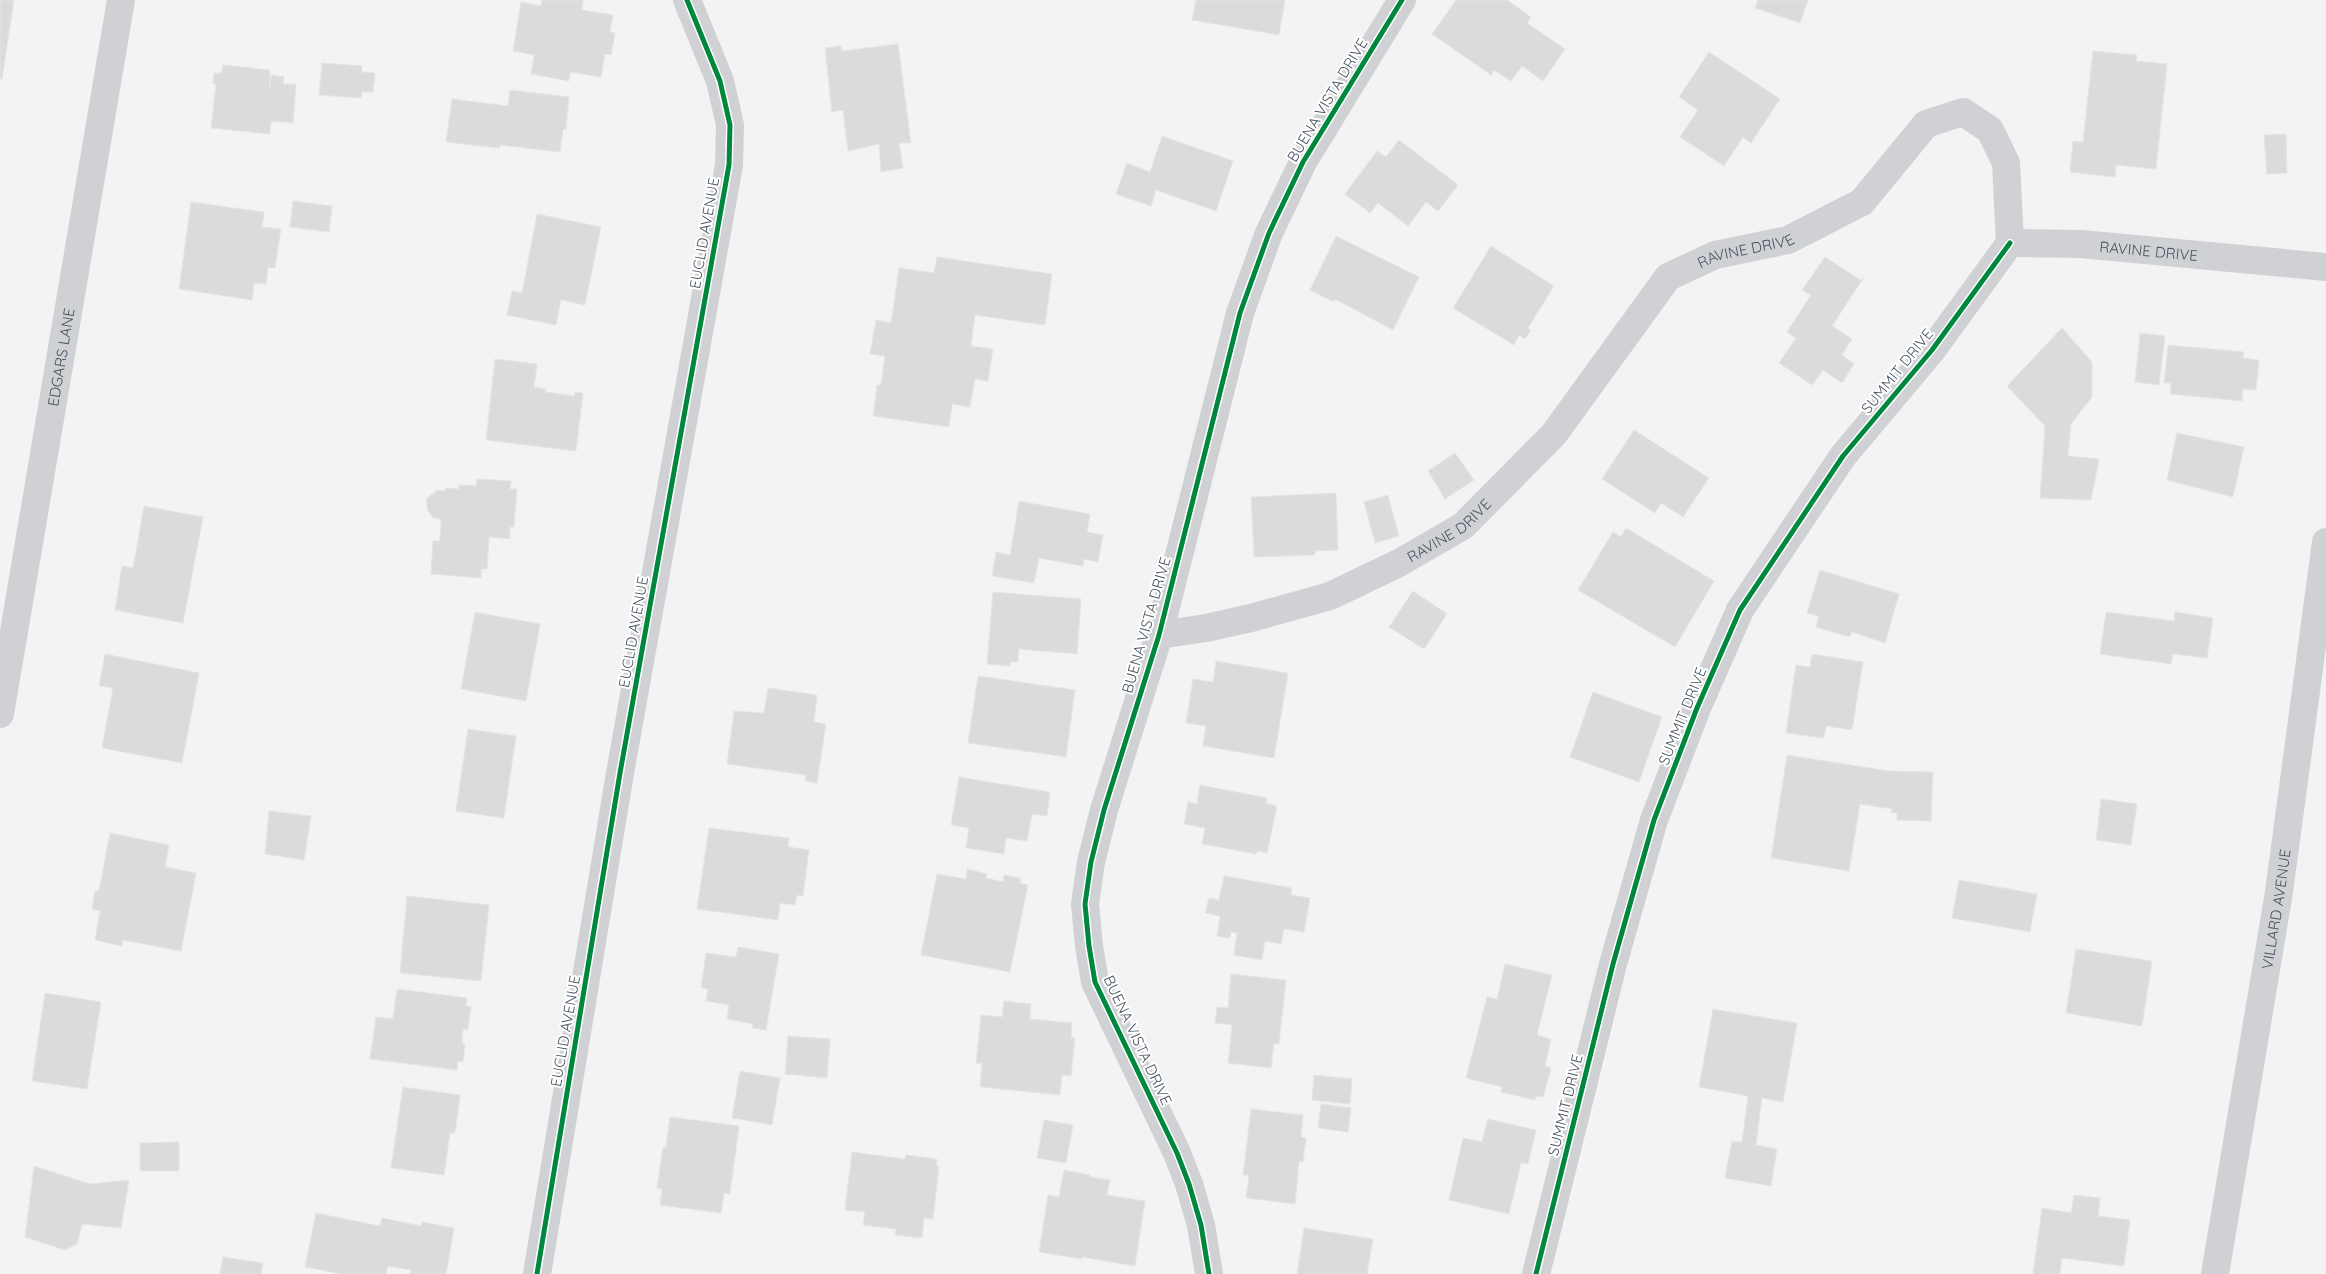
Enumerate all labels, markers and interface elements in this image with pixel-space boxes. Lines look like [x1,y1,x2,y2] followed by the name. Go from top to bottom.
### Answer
[1283,35,1371,165] street label: BUENA VISTA DRIVE
[685,176,723,290] street label: EUCLID AVENUE
[1694,229,1797,272] street label: RAVINE DRIVE
[2099,236,2199,264] street label: RAVINE DRIVE
[43,307,78,408] street label: EDGARS LANE
[1857,325,1937,417] street label: SUMMIT DRIVE
[1403,494,1495,566] street label: RAVINE DRIVE
[1117,555,1175,695] street label: BUENA VISTA DRIVE
[614,575,652,689] street label: EUCLID AVENUE
[1654,664,1710,768] street label: SUMMIT DRIVE
[2257,848,2294,971] street label: VILLARD AVENUE
[1100,972,1176,1108] street label: BUENA VISTA DRIVE
[546,974,584,1088] street label: EUCLID AVENUE
[1543,1052,1587,1158] street label: SUMMIT DRIVE

